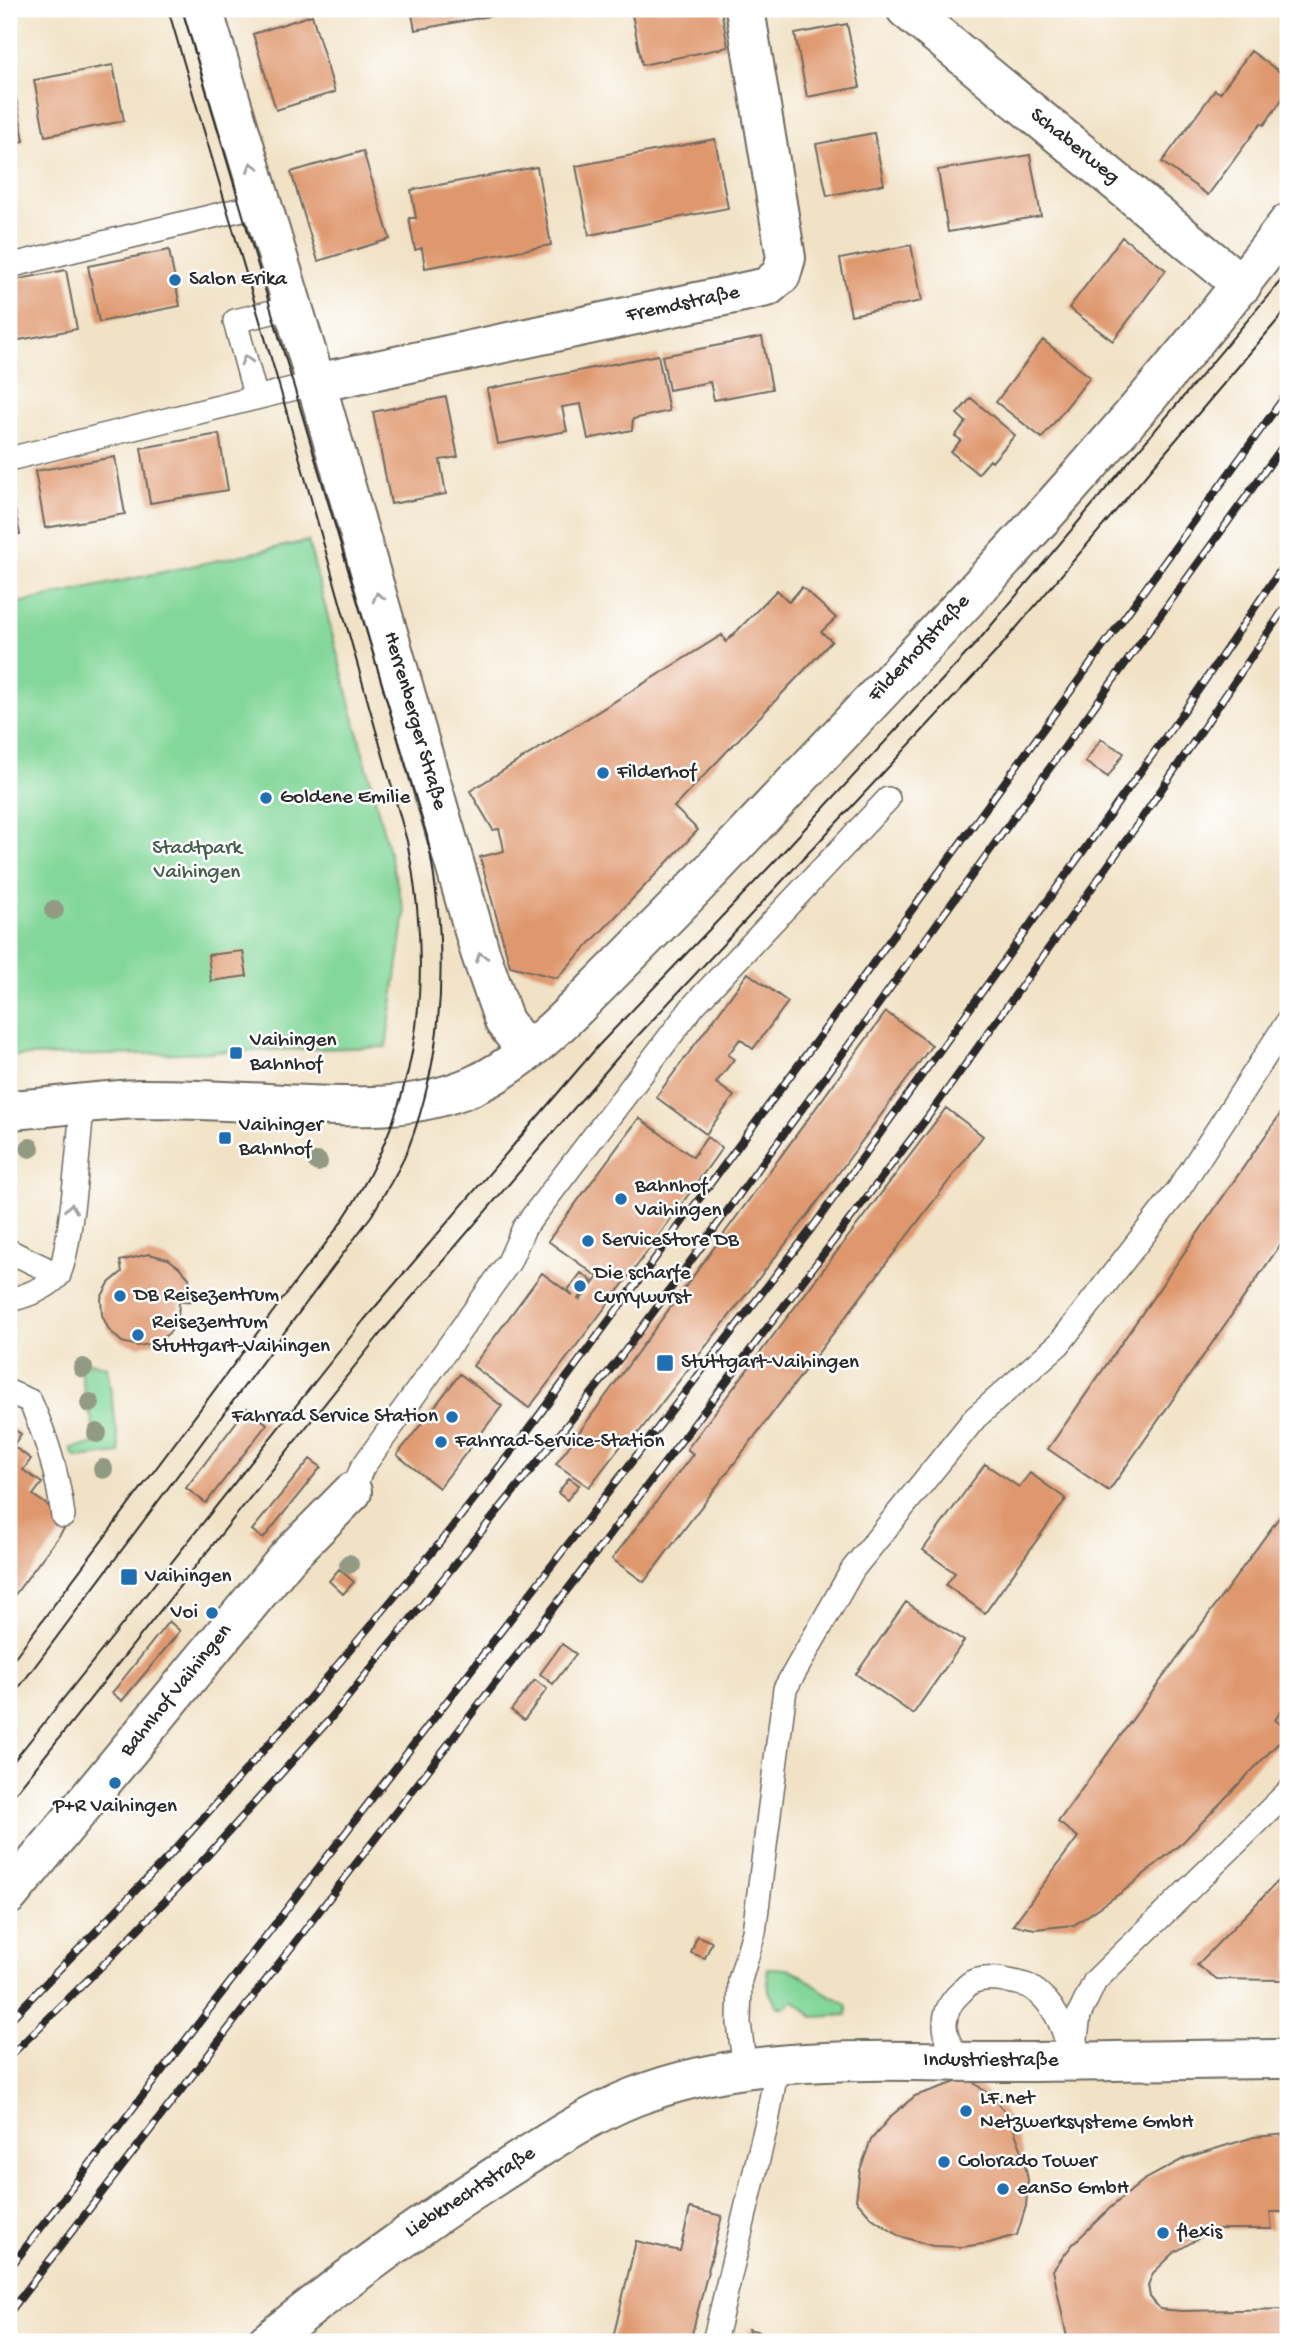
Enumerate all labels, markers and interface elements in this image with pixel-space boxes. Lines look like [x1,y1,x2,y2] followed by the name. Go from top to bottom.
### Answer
[1024,103,1124,191] street label: Schaberweg
[246,161,260,173] one-way arrow
[189,268,288,293] place label: Salon Erika
[167,272,183,288] marker: Salon Erika
[623,281,743,329] street label: Fremdstraße
[240,354,254,366] one-way arrow
[863,589,977,709] street label: Filderhofstraße
[371,591,386,603] one-way arrow
[377,629,452,814] street label: Herrenberger Straße
[616,761,698,786] place label: Filderhof
[595,765,611,781] marker: Filderhof
[280,786,411,811] place label: Goldene Emilie
[258,790,274,806] marker: Goldene Emilie
[152,837,244,886] park label: Stadtpark Vaihingen
[475,951,489,963] one-way arrow
[249,1029,336,1078] place label: Vaihingen Bahnhof
[228,1045,244,1061] marker: Vaihingen Bahnhof
[238,1114,324,1163] place label: Vaihinger Bahnhof
[217,1130,233,1146] marker: Vaihinger Bahnhof
[634,1175,721,1224] place label: Bahnhof Vaihingen
[613,1191,629,1207] marker: Bahnhof Vaihingen
[63,1202,78,1214] one-way arrow
[602,1229,740,1254] place label: ServiceStore DB
[580,1233,596,1249] marker: ServiceStore DB
[592,1262,693,1311] place label: Die scharfe Currywurst
[572,1278,588,1294] marker: Die scharfe Currywurst
[132,1284,279,1309] place label: DB Reisezentrum
[112,1288,128,1304] marker: DB Reisezentrum
[152,1311,330,1360] place label: Reisezentrum Stuttgart-Vaihingen
[130,1327,146,1343] marker: Reisezentrum Stuttgart-Vaihingen
[681,1351,859,1376] place label: Stuttgart-Vaihingen
[655,1353,675,1373] marker: Stuttgart-Vaihingen
[231,1405,438,1430] place label: Fahrrad Service Station
[444,1409,460,1425] marker: Fahrrad Service Station
[454,1430,665,1455] place label: Fahrrad-Service-Station
[433,1434,449,1450] marker: Fahrrad-Service-Station
[144,1565,231,1590] place label: Vaihingen
[119,1567,139,1587] marker: Vaihingen
[170,1601,198,1626] place label: Voi
[204,1605,220,1621] marker: Voi
[115,1620,238,1763] street label: Bahnhof Vaihingen
[107,1775,123,1791] marker: P+R Vaihingen
[52,1795,177,1820] place label: P+R Vaihingen
[923,2049,1060,2074] street label: Industriestraße
[980,2087,1194,2136] place label: LF.net Netzwerksysteme GmbH
[958,2103,974,2119] marker: LF.net Netzwerksysteme GmbH
[401,2141,542,2244] street label: Liebknechtstraße
[958,2150,1098,2175] place label: Colorado Tower
[936,2154,952,2170] marker: Colorado Tower
[1017,2177,1130,2202] place label: ean50 GmbH
[995,2181,1011,2197] marker: ean50 GmbH
[1176,2221,1223,2246] place label: flexis
[1155,2225,1171,2241] marker: flexis

